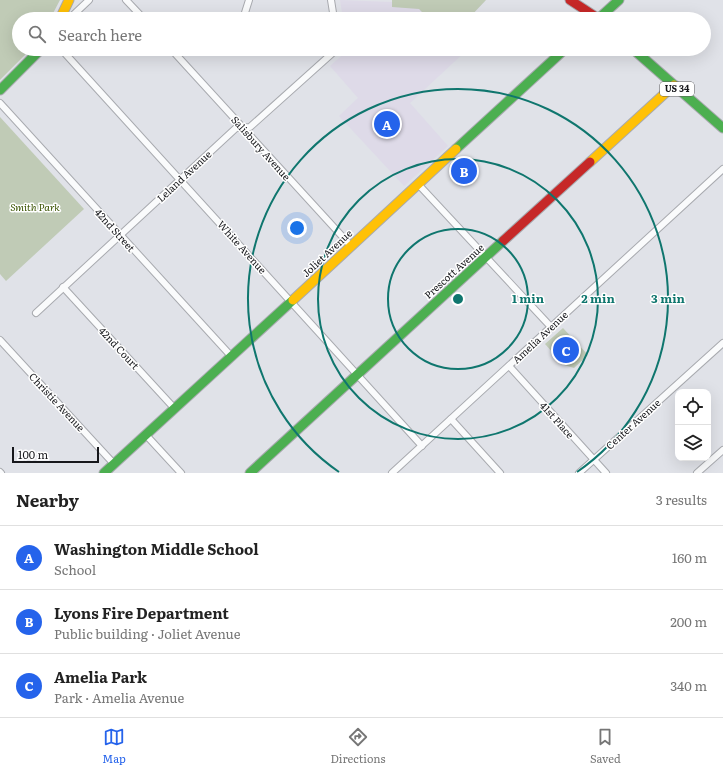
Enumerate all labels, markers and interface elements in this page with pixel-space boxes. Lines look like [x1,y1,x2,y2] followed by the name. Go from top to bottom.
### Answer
[12,12,711,56] search box
[26,23,48,45] icon: search
[58,23,142,46] text: Search here
[660,82,694,96] road number: US 34
[374,109,400,139] pin: A
[228,112,294,183] street label: Salisbury Avenue
[153,146,214,205] street label: Leland Avenue
[451,156,477,186] pin: B
[10,199,60,214] park label: Smith Park
[92,205,139,255] street label: 42nd Street
[214,217,270,277] street label: White Avenue
[287,218,307,238] your location
[298,225,355,280] street label: Joliet Avenue
[420,240,487,302] street label: Prescott Avenue
[512,289,545,307] text: 1 min
[581,289,615,307] text: 2 min
[651,289,686,307] text: 3 min
[451,292,465,306] centre of rings
[509,307,571,366] street label: Amelia Avenue
[96,323,143,372] street label: 42nd Court
[553,335,579,365] pin: C
[26,369,89,434] street label: Christie Avenue
[675,389,711,461] map controls
[675,389,711,425] button: locate
[602,395,663,452] street label: Center Avenue
[537,398,578,441] street label: 41st Place
[675,425,711,461] button: layers
[12,445,99,464] scale bar
[18,446,48,462] text: 100 m
[16,487,79,512] text: Nearby
[656,490,707,509] text: 3 results
[54,537,259,560] text: Washington Middle School
[24,548,34,567] text: A
[672,548,707,567] text: 160 m
[54,560,96,579] text: School
[54,601,229,624] text: Lyons Fire Department
[25,612,33,631] text: B
[670,612,707,631] text: 200 m
[54,624,240,643] text: Public building · Joliet Avenue
[54,665,147,688] text: Amelia Park
[24,676,34,695] text: C
[670,676,707,695] text: 340 m
[54,688,184,707] text: Park · Amelia Avenue
[102,726,126,766] tab: Map
[330,726,385,766] tab: Directions
[590,726,621,766] tab: Saved

